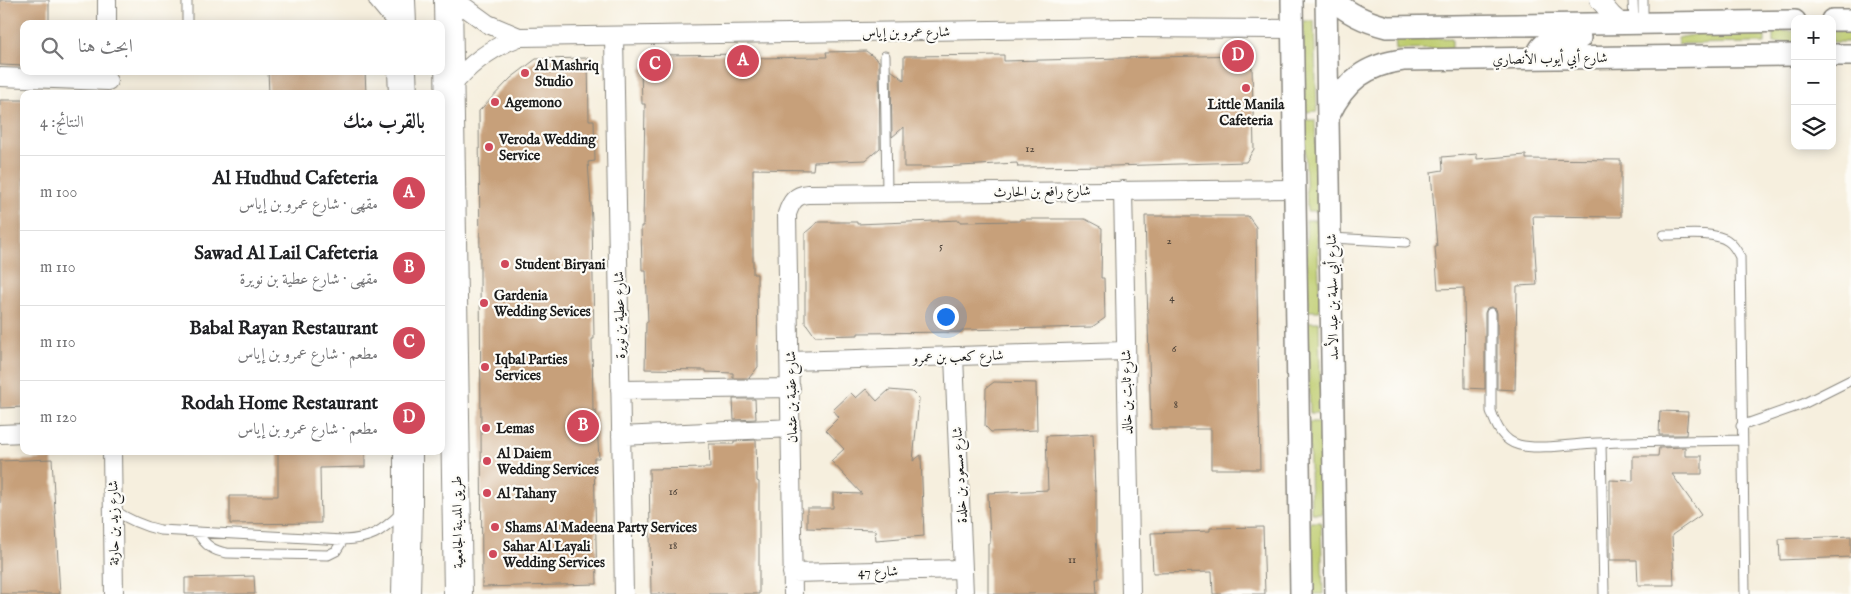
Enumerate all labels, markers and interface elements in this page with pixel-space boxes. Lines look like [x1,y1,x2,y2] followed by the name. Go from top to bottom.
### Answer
[1791,15,1836,150] map controls
[1791,15,1836,60] button: +
[20,20,445,75] search box
[862,23,950,45] street label: شارع عمرو بن إياس
[38,34,66,62] icon: search
[78,35,133,59] text: ابحث هنا
[1222,37,1254,75] pin: D
[727,42,759,80] pin: A
[639,46,671,84] pin: C
[1492,47,1608,71] street label: شارع أبي أيوب الأنصاري
[534,57,600,91] place label: Al Mashriq Studio
[1791,60,1836,105] button: −
[519,67,531,79] marker: Al Mashriq Studio
[1240,82,1252,94] marker: Little Manila Cafeteria
[504,94,562,112] place label: Agemono
[489,96,501,108] marker: Agemono
[1208,96,1285,130] place label: Little Manila Cafeteria
[1791,105,1836,150] button: layers
[343,109,425,136] text: بالقرب منك
[40,113,84,133] text: النتائج: 4
[498,131,597,165] place label: Veroda Wedding Service
[483,141,495,153] marker: Veroda Wedding Service
[1025,142,1035,156] house number: 12
[213,167,378,191] text: Al Hudhud Cafeteria
[993,182,1091,206] street label: شارع رافع بن الحارث
[40,183,77,203] text: 100 m
[404,183,414,203] text: A
[239,195,378,215] text: مقهى · شارع عمرو بن إياس
[1321,233,1345,361] street label: شارع أبي سلمة بن عبد الأسد
[1166,234,1172,248] house number: 2
[939,239,943,253] house number: 5
[194,242,378,266] text: Sawad Al Lail Cafeteria
[515,256,606,274] place label: Student Biryani
[40,258,76,278] text: 110 m
[404,258,414,278] text: B
[499,258,511,270] marker: Student Biryani
[240,270,378,290] text: مقهى · شارع عطية بن نويرة
[610,271,632,359] street label: شارع عطية بن نويرة
[493,287,591,321] place label: Gardenia Wedding Sevices
[1169,291,1175,305] house number: 4
[478,297,490,309] marker: Gardenia Wedding Sevices
[933,304,959,330] your location
[189,317,378,341] text: Babal Rayan Restaurant
[40,333,76,353] text: 110 m
[403,333,415,353] text: C
[1172,342,1177,356] house number: 6
[237,345,378,365] text: مطعم · شارع عمرو بن إياس
[910,346,1004,370] street label: شارع كعب بن عمرو
[1117,349,1139,434] street label: شارع ثابت بن خالد
[495,351,567,385] place label: Iqbal Parties Services
[782,351,804,443] street label: شارع عقبة بن عثمان
[479,361,491,373] marker: Iqbal Parties Services
[181,392,378,416] text: Rodah Home Restaurant
[1174,398,1178,412] house number: 8
[567,407,599,445] pin: B
[40,408,77,428] text: 120 m
[403,408,415,428] text: D
[237,420,378,440] text: مطعم · شارع عمرو بن إياس
[496,420,534,438] place label: Lemas
[480,422,492,434] marker: Lemas
[948,426,974,524] street label: شارع مسعود بن خلدة
[496,445,599,479] place label: Al Daiem Wedding Services
[481,455,493,467] marker: Al Daiem Wedding Services
[448,476,468,568] street label: طريق المدينة الجامعية
[104,480,126,566] street label: شارع زيد بن حارثة
[496,485,557,503] place label: Al Tahany
[669,485,678,499] house number: 16
[481,487,493,499] marker: Al Tahany
[505,519,697,537] place label: Shams Al Madeena Party Services
[489,521,501,533] marker: Shams Al Madeena Party Services
[502,538,605,572] place label: Sahar Al Layali Wedding Services
[669,539,677,553] house number: 18
[487,548,499,560] marker: Sahar Al Layali Wedding Services
[1068,553,1076,567] house number: 11
[858,563,898,583] street label: شارع 47

